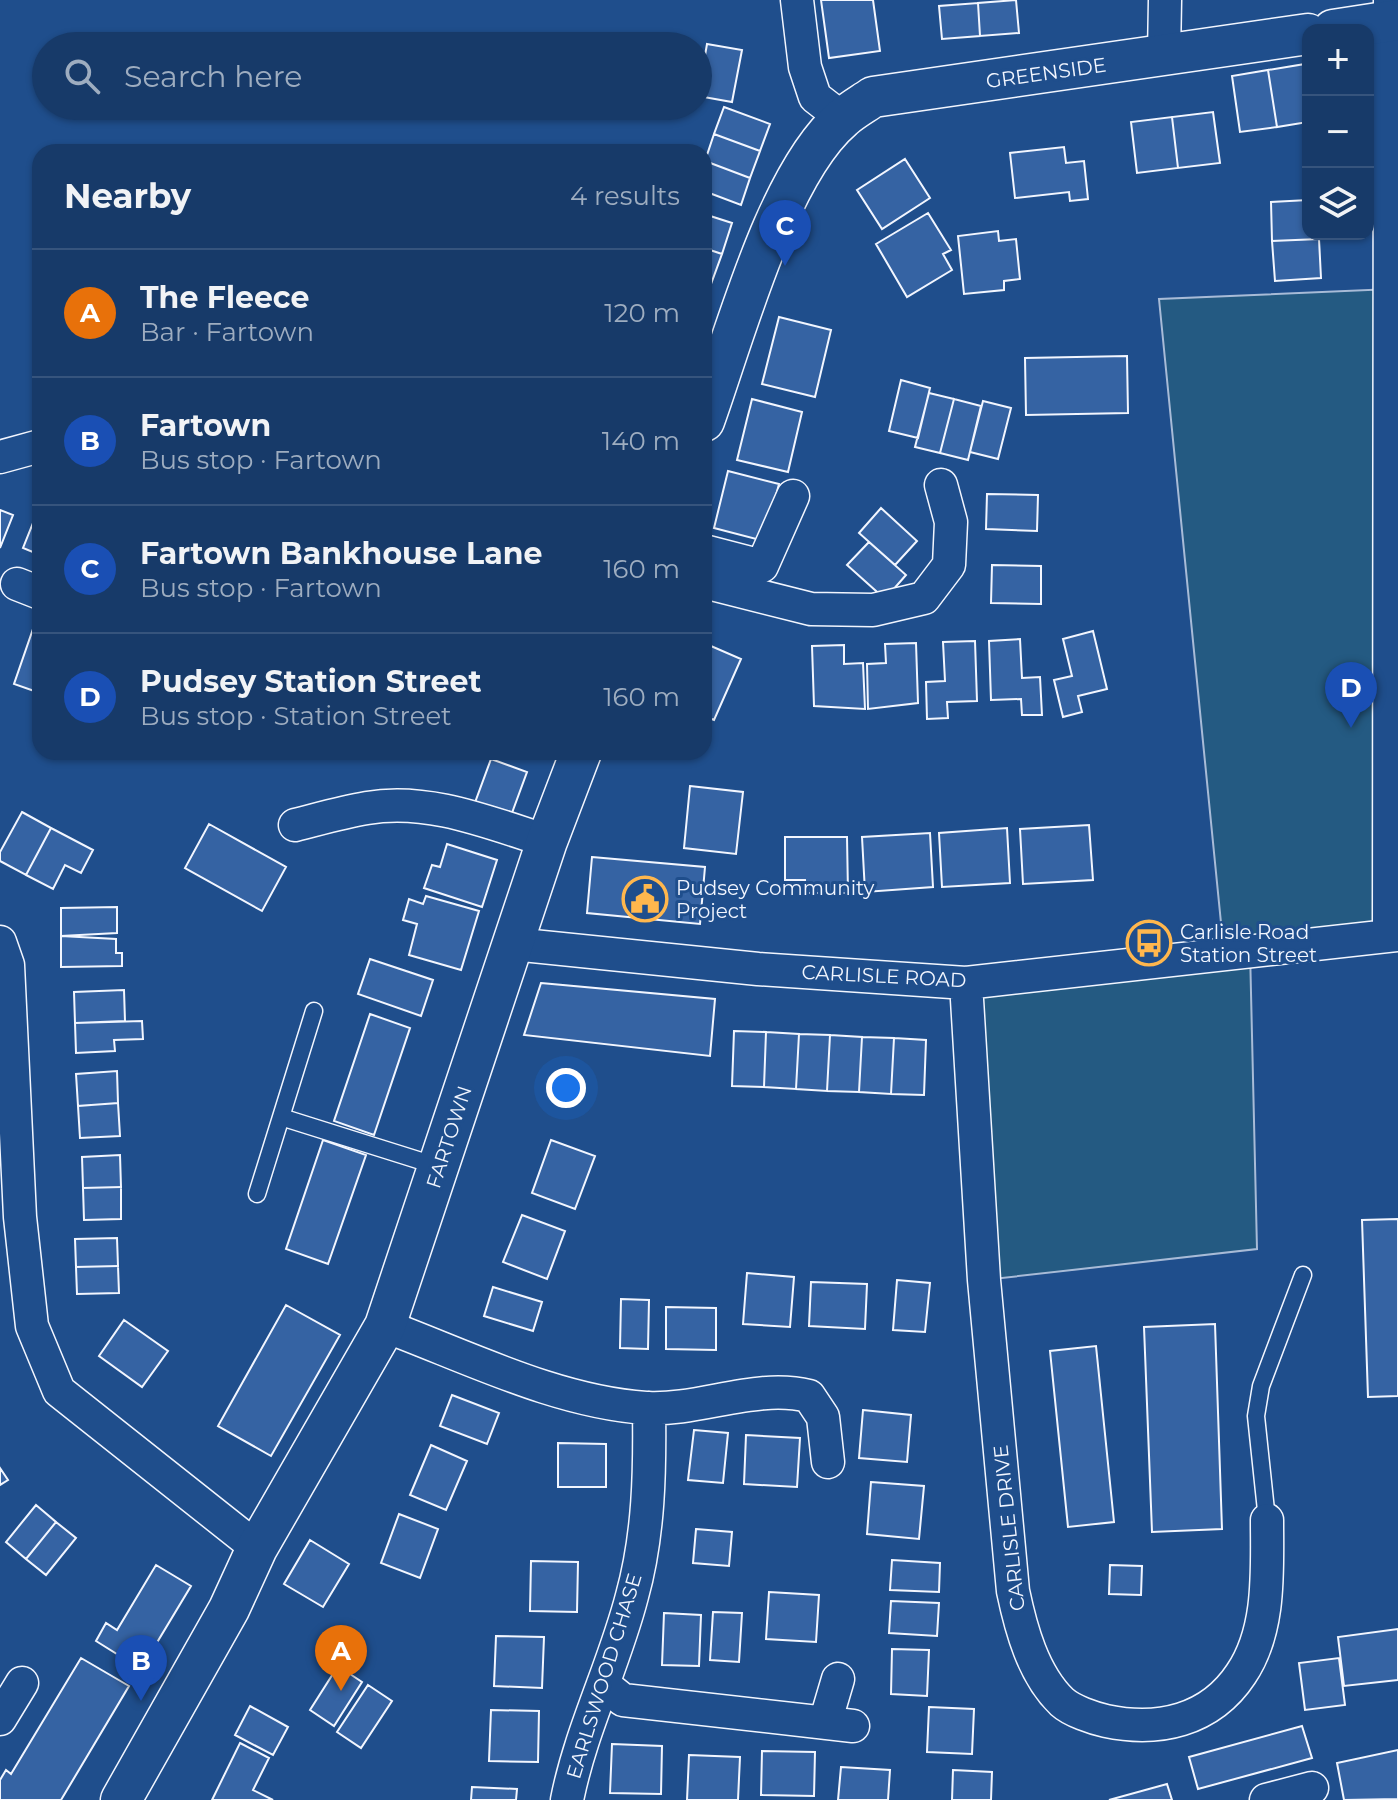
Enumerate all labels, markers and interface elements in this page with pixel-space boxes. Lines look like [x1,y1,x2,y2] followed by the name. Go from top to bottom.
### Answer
[1302,24,1374,240] map controls
[1302,24,1374,96] button: +
[32,32,712,120] search box
[984,53,1108,93] street label: GREENSIDE
[60,54,104,98] icon: search
[124,58,302,95] text: Search here
[1302,96,1374,168] button: −
[1302,168,1374,240] button: layers
[64,175,191,217] text: Nearby
[570,180,680,212] text: 4 results
[759,200,811,266] pin: C
[140,279,309,316] text: The Fleece
[80,297,100,329] text: A
[604,297,680,329] text: 120 m
[140,316,314,348] text: Bar · Fartown
[140,407,271,444] text: Fartown
[80,425,100,457] text: B
[602,425,680,457] text: 140 m
[140,444,382,476] text: Bus stop · Fartown
[140,535,543,572] text: Fartown Bankhouse Lane
[81,553,99,585] text: C
[603,553,680,585] text: 160 m
[140,572,382,604] text: Bus stop · Fartown
[1325,662,1377,728] pin: D
[140,663,482,700] text: Pudsey Station Street
[79,681,101,713] text: D
[603,681,680,713] text: 160 m
[140,700,452,732] text: Bus stop · Station Street
[621,875,669,923] public building icon: Pudsey Community Project
[676,876,874,923] place label: Pudsey Community Project
[1125,919,1173,967] bus stop icon: Carlisle Road Station Street
[1180,920,1317,967] place label: Carlisle Road Station Street
[801,960,967,992] street label: CARLISLE ROAD
[546,1068,586,1108] your location
[421,1083,477,1191] street label: FARTOWN
[988,1444,1030,1612] street label: CARLISLE DRIVE
[561,1570,647,1782] street label: EARLSWOOD CHASE
[315,1625,367,1691] pin: A
[115,1635,167,1701] pin: B

